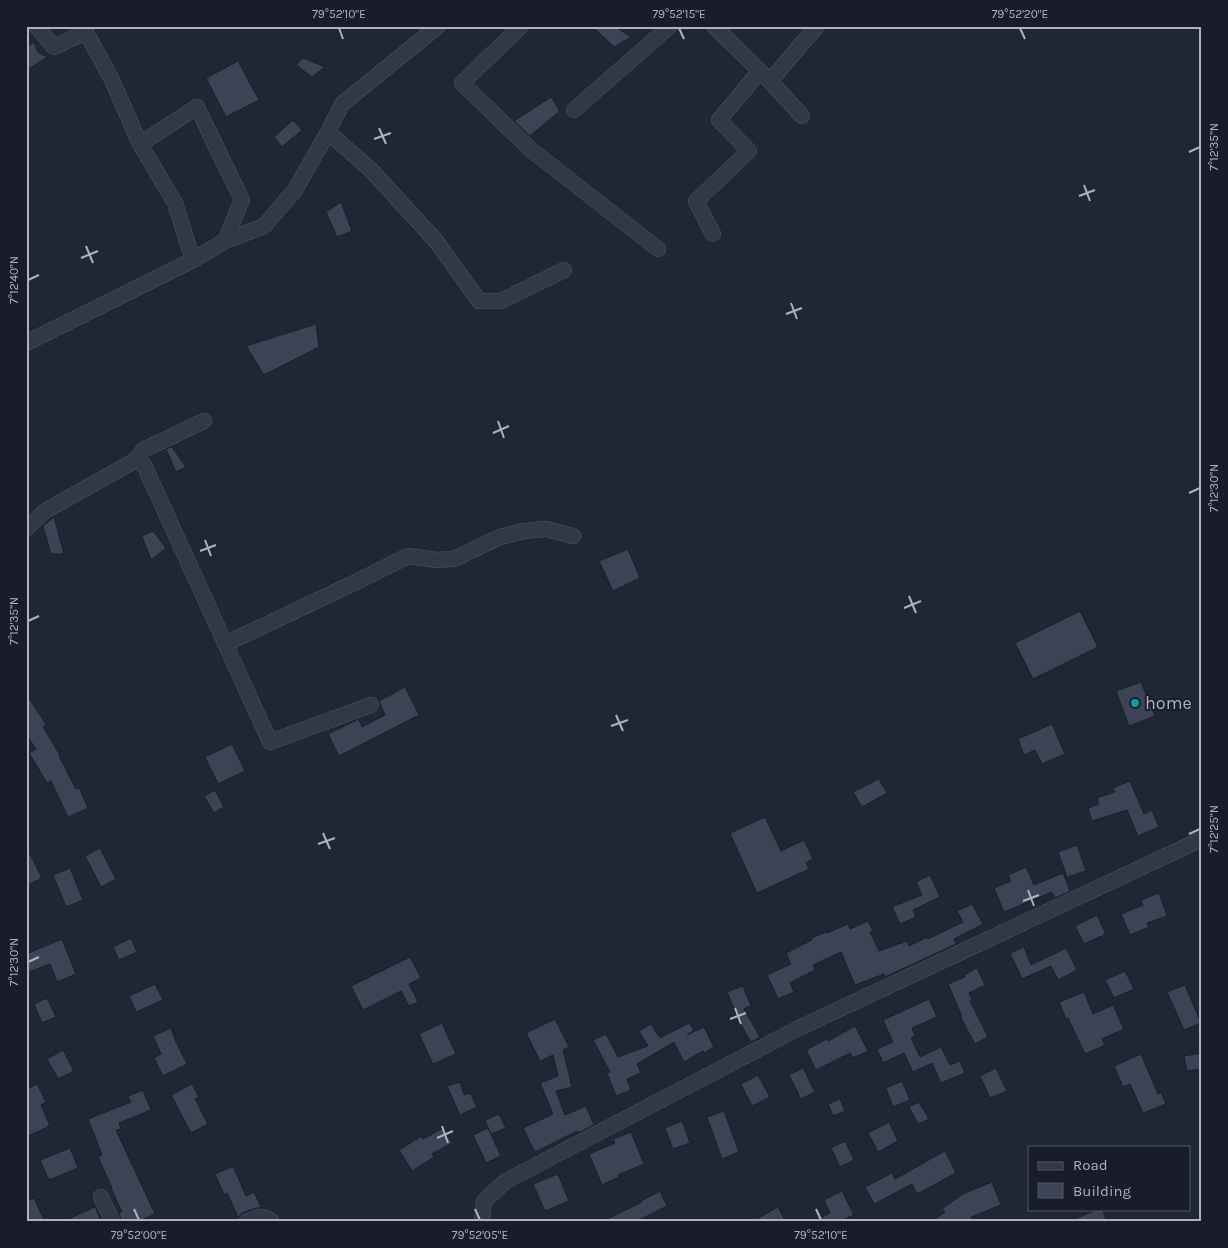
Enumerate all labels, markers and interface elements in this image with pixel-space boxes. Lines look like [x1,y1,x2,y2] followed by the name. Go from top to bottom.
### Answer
[312,7,366,21] text: 79°52'10"E
[652,7,706,21] text: 79°52'15"E
[992,7,1048,21] text: 79°52'20"E
[1207,123,1221,171] text: 7°12'35"N
[7,256,21,304] text: 7°12'40"N
[1207,464,1221,512] text: 7°12'30"N
[7,597,21,645] text: 7°12'35"N
[1145,692,1192,714] place label: home
[1129,697,1141,709] marker: home
[1207,805,1221,853] text: 7°12'25"N
[7,938,21,986] text: 7°12'30"N
[1028,1146,1190,1210] legend
[1073,1156,1108,1174] text: Road
[1073,1182,1131,1200] text: Building
[111,1228,167,1242] text: 79°52'00"E
[452,1228,508,1242] text: 79°52'05"E
[794,1228,848,1242] text: 79°52'10"E

